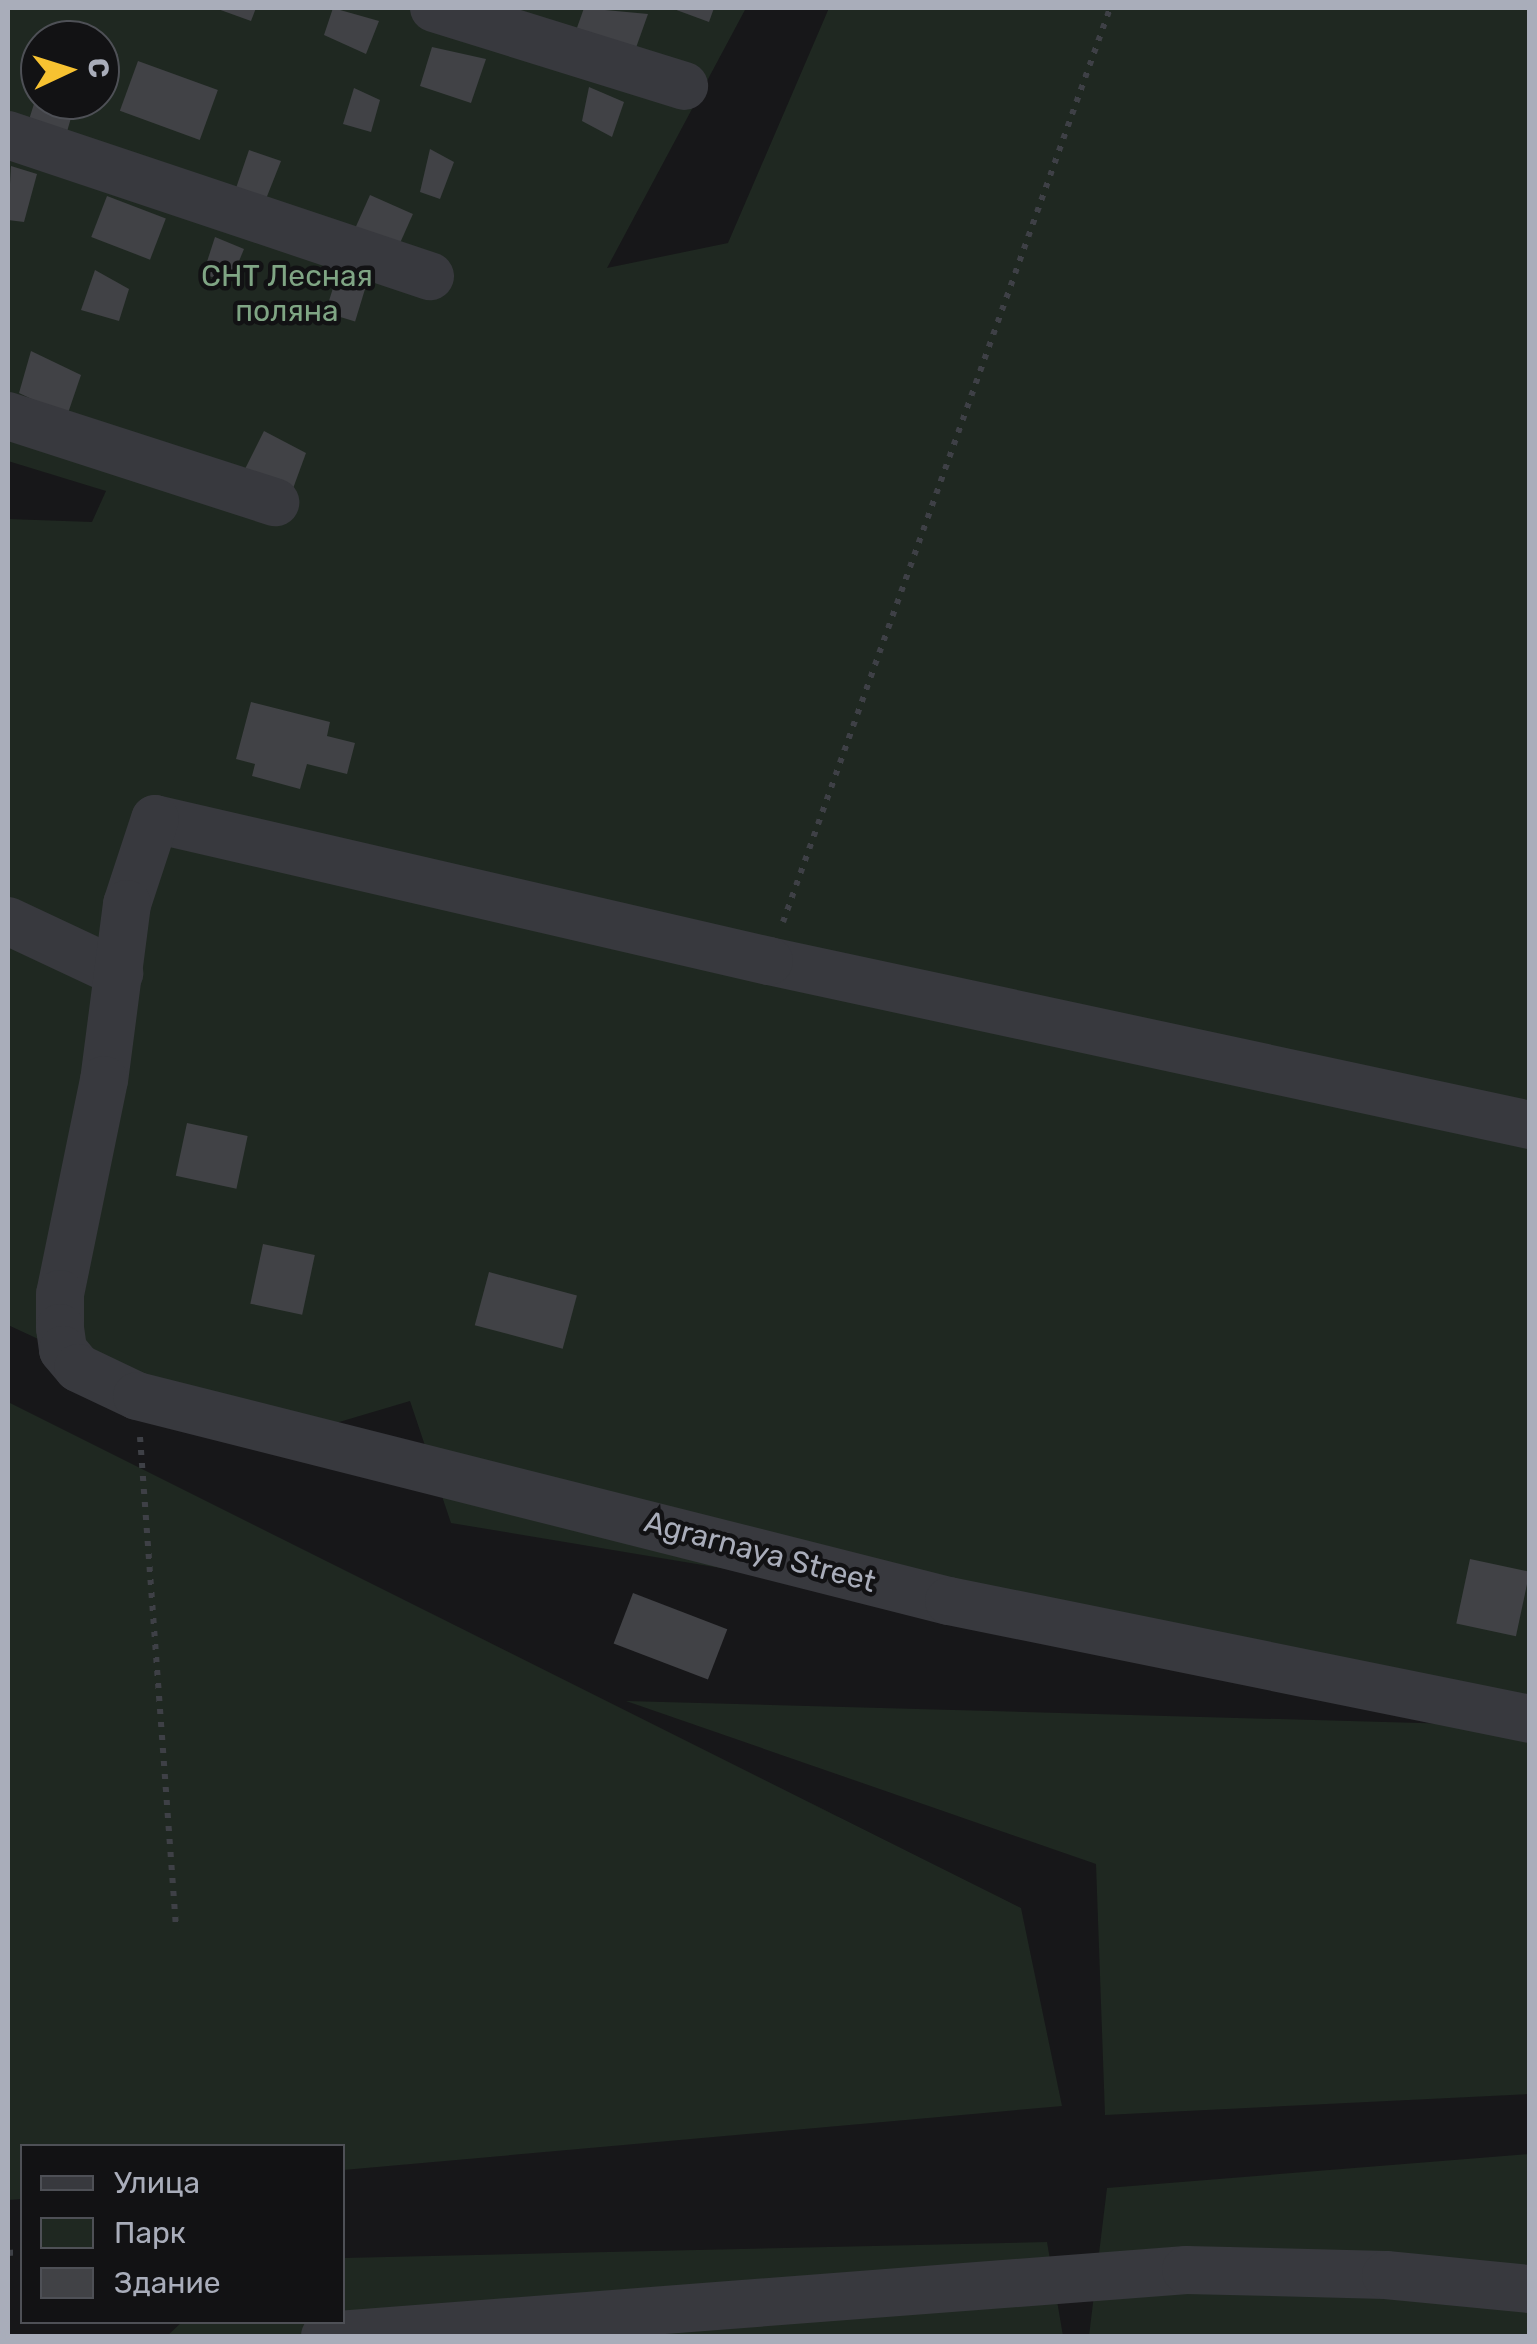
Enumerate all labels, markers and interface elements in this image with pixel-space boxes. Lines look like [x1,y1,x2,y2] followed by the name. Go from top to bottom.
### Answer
[20,20,120,120] north arrow
[81,57,116,79] text: С
[201,258,373,328] park label: СНТ Лесная поляна
[640,1504,880,1600] street label: Agrarnaya Street
[20,2144,345,2324] legend
[114,2165,200,2201] text: Улица
[114,2215,186,2251] text: Парк
[114,2265,221,2301] text: Здание

